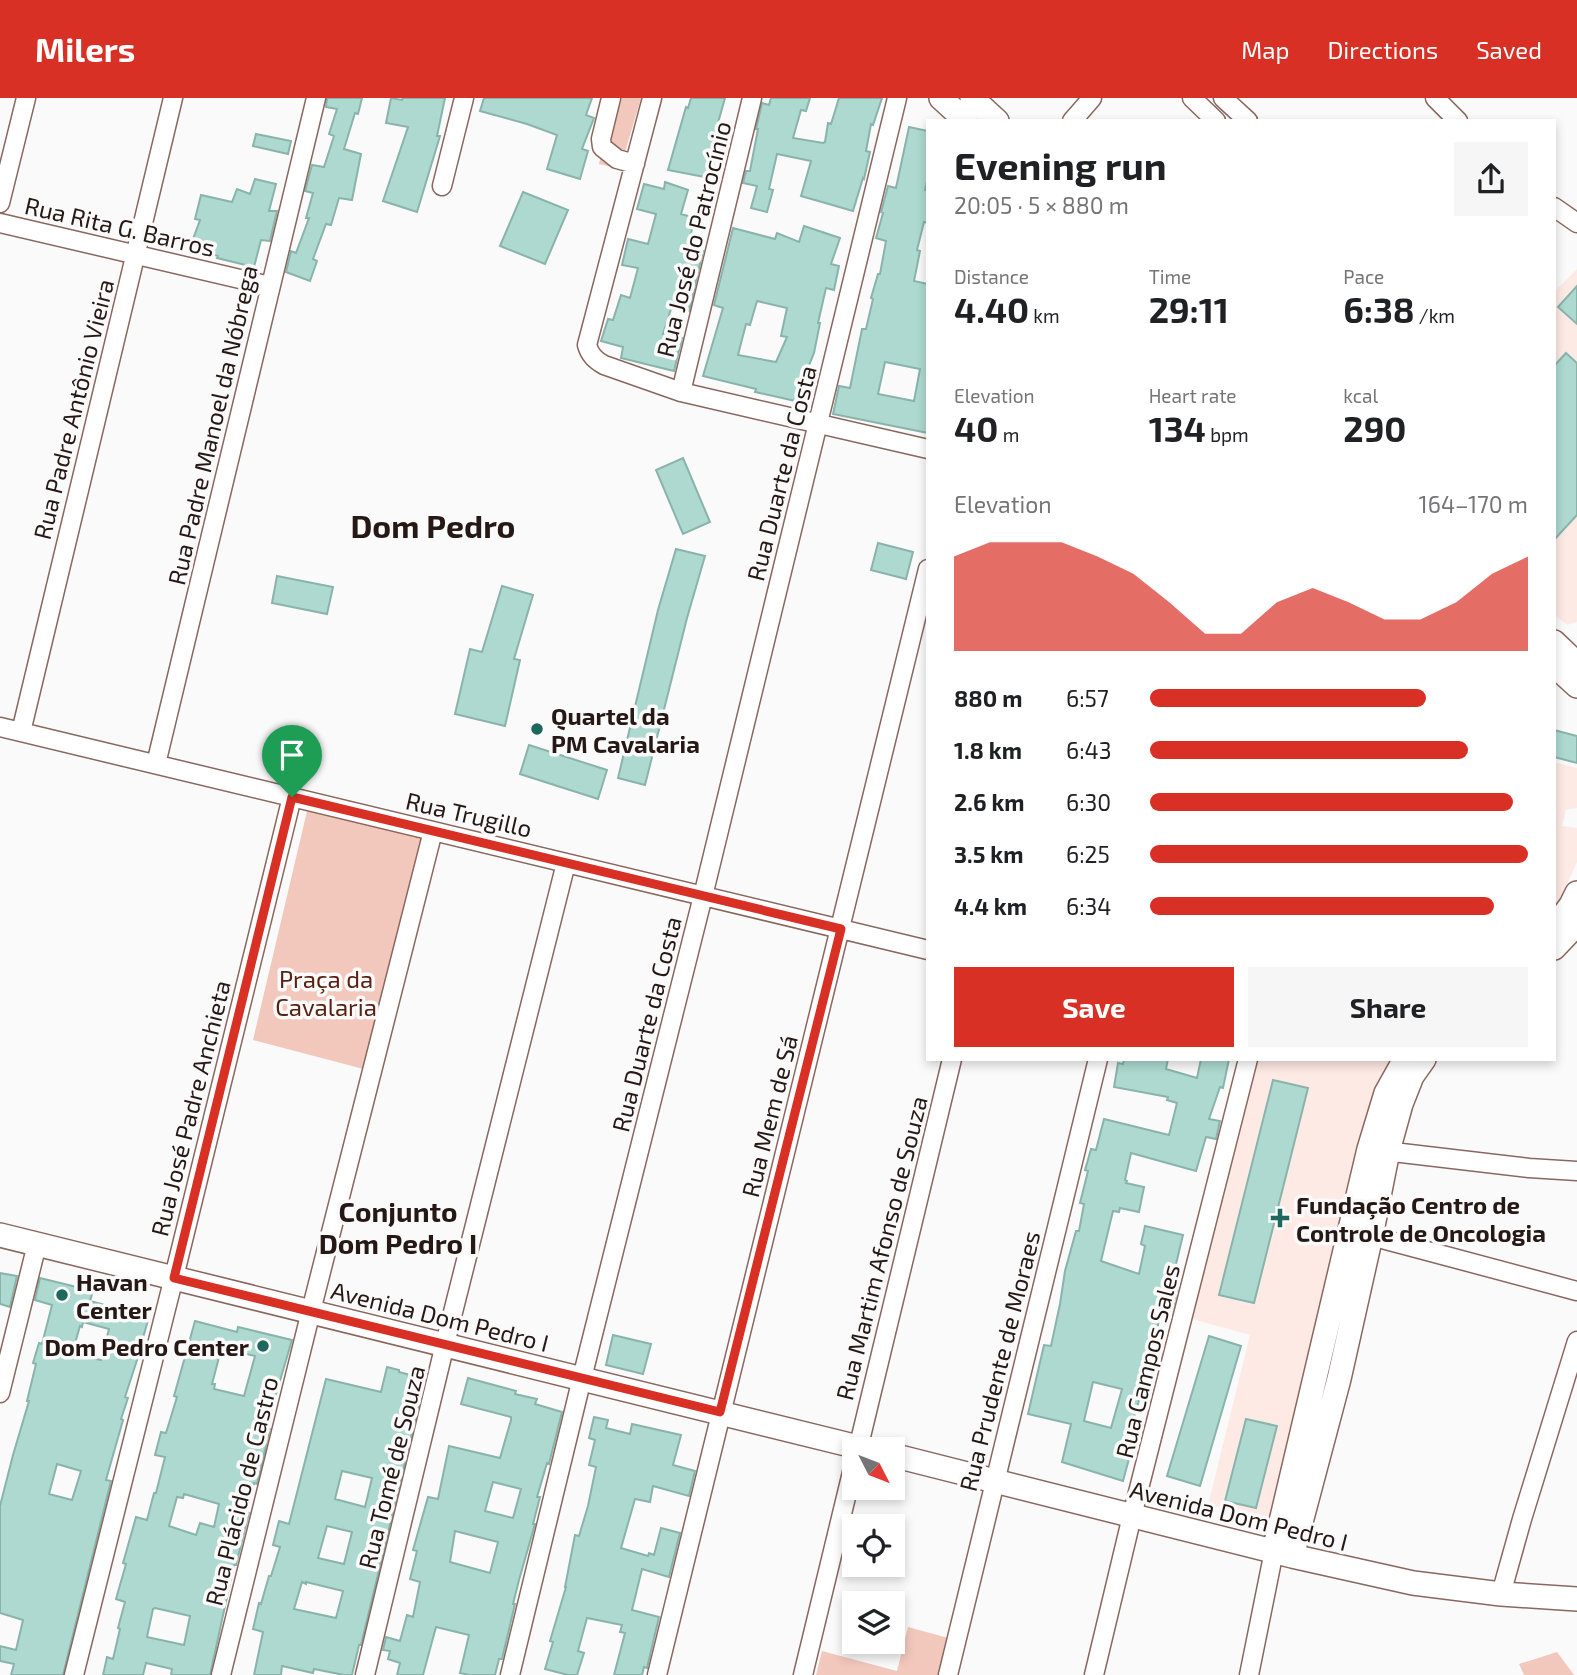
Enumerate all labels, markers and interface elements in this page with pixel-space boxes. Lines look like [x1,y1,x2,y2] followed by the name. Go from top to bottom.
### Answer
[35,29,135,69] text: Milers
[1241,35,1289,64] text: Map
[1327,35,1438,64] text: Directions
[1476,35,1542,64] text: Saved
[650,118,736,360] street label: Rua José do Patrocínio
[954,142,1167,188] text: Evening run
[1454,142,1528,216] button: share
[22,190,218,262] street label: Rua Rita G. Barros
[954,191,1129,219] text: 20:05 · 5 × 880 m
[161,262,263,588] street label: Rua Padre Manoel da Nóbrega
[954,265,1029,288] text: Distance
[1149,265,1191,288] text: Time
[1343,265,1384,288] text: Pace
[27,276,119,542] street label: Rua Padre Antônio Vieira
[954,288,1029,330] text: 4.40
[1149,288,1229,330] text: 29:11
[1343,288,1415,330] text: 6:38
[1029,304,1060,327] text: km
[1415,304,1455,327] text: /km
[740,362,822,584] street label: Rua Duarte da Costa
[954,384,1035,407] text: Elevation
[1149,384,1237,407] text: Heart rate
[1343,384,1378,407] text: kcal
[954,407,998,449] text: 40
[1149,407,1206,449] text: 134
[1343,407,1406,449] text: 290
[998,423,1019,446] text: m
[1206,423,1249,446] text: bpm
[954,490,1052,518] text: Elevation
[1419,490,1528,518] text: 164–170 m
[351,506,515,544] district label: Dom Pedro
[954,684,1022,712] text: 880 m
[1066,684,1109,712] text: 6:57
[551,701,700,758] place label: Quartel da PM Cavalaria
[529,721,545,737] marker: Quartel da PM Cavalaria
[262,725,322,797] pin
[273,736,311,774] icon: arrive
[954,736,1022,764] text: 1.8 km
[1066,736,1112,764] text: 6:43
[403,785,535,843] street label: Rua Trugillo
[954,788,1025,816] text: 2.6 km
[1066,788,1111,816] text: 6:30
[954,840,1023,868] text: 3.5 km
[1066,840,1110,868] text: 6:25
[954,892,1027,920] text: 4.4 km
[1066,892,1112,920] text: 6:34
[605,913,687,1135] street label: Rua Duarte da Costa
[275,964,377,1021] park label: Praça da Cavalaria
[954,967,1234,1047] button: Save
[1248,967,1528,1047] button: Share
[144,977,236,1239] street label: Rua José Padre Anchieta
[735,1032,803,1200] street label: Rua Mem de Sá
[829,1093,933,1403] street label: Rua Martim Afonso de Souza
[1296,1190,1546,1247] place label: Fundação Centro de Controle de Oncologia
[319,1194,477,1260] district label: Conjunto Dom Pedro I
[1270,1208,1290,1228] marker: Fundação Centro de Controle de Oncologia
[953,1228,1045,1494] street label: Rua Prudente de Moraes
[1109,1261,1185,1461] street label: Rua Campos Sales
[76,1267,152,1324] place label: Havan Center
[328,1275,552,1357] street label: Avenida Dom Pedro I
[54,1287,70,1303] marker: Havan Center
[44,1332,250,1361] place label: Dom Pedro Center
[255,1338,271,1354] marker: Dom Pedro Center
[352,1362,430,1572] street label: Rua Tomé de Souza
[198,1373,284,1609] street label: Rua Plácido de Castro
[842,1437,905,1500] north arrow
[842,1437,905,1654] map controls
[1127,1474,1351,1556] street label: Avenida Dom Pedro I
[842,1514,905,1577] button: locate
[842,1591,905,1654] button: layers

